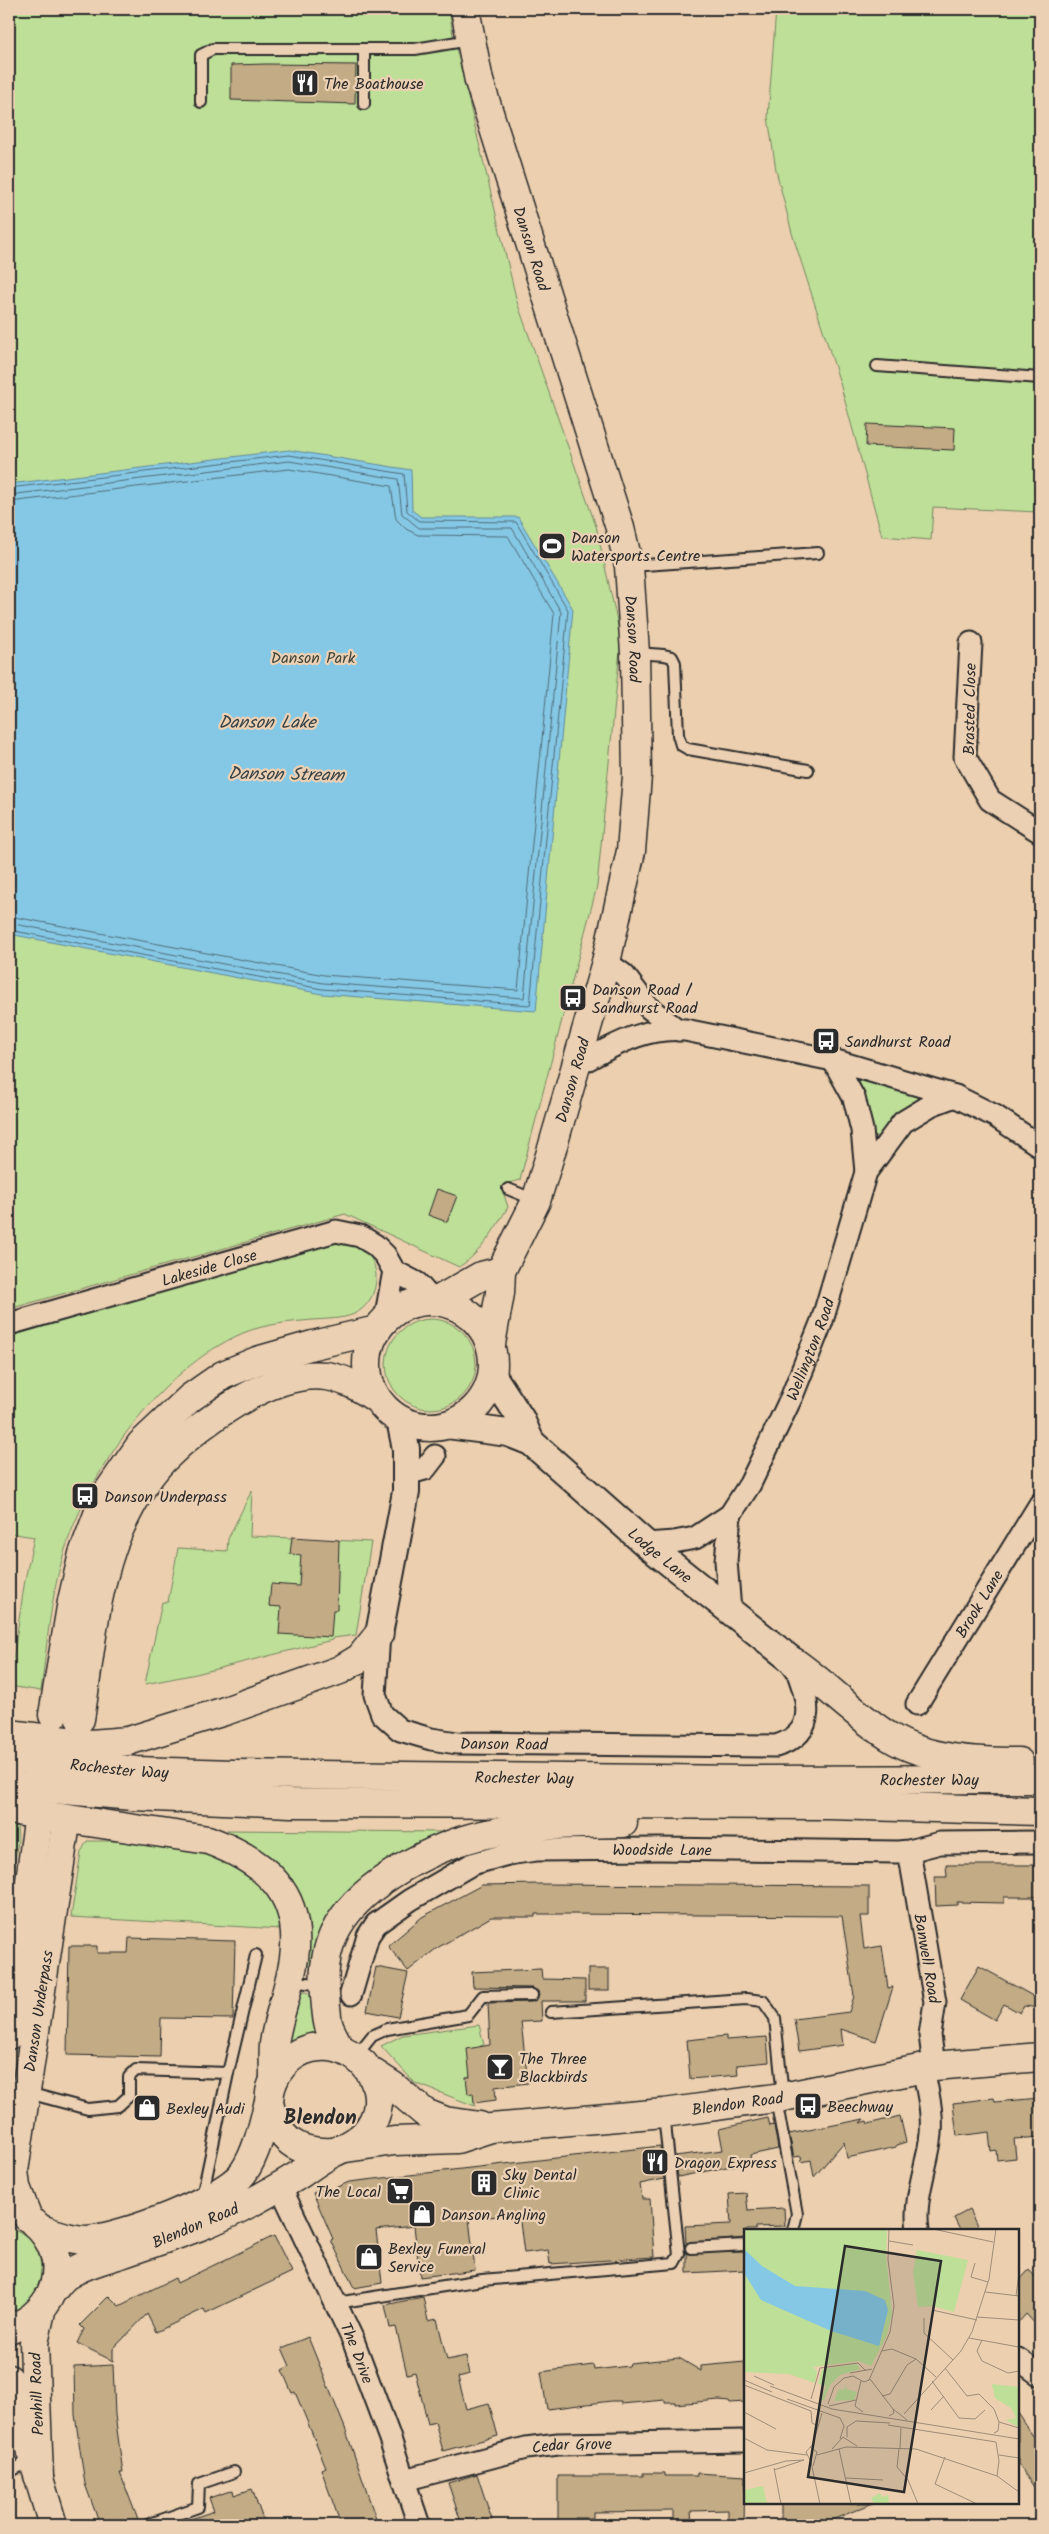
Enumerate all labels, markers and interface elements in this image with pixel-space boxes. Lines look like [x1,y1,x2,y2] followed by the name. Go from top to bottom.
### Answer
[290,68,320,98] restaurant icon: The Boathouse
[324,72,423,97] place label: The Boathouse
[505,203,556,295] street label: Danson Road
[571,526,700,569] place label: Danson Watersports Centre
[537,531,567,561] sports icon: Danson Watersports Centre
[617,594,646,684] street label: Danson Road
[271,646,356,671] park label: Danson Park
[957,663,984,755] street label: Brasted Close
[218,709,317,738] water label: Danson Lake
[228,760,346,791] water label: Danson Stream
[592,978,699,1021] place label: Danson Road / Sandhurst Road
[558,983,588,1013] bus stop icon: Danson Road / Sandhurst Road
[811,1026,841,1056] bus stop icon: Sandhurst Road
[845,1030,952,1055] place label: Sandhurst Road
[549,1034,598,1126] street label: Danson Road
[159,1243,260,1294] street label: Lakeside Close
[780,1294,842,1405] street label: Wellington Road
[70,1481,100,1511] bus stop icon: Danson Underpass
[104,1485,227,1510] place label: Danson Underpass
[621,1522,697,1590] street label: Lodge Lane
[950,1565,1011,1643] street label: Brook Lane
[460,1732,549,1758] street label: Danson Road
[69,1753,170,1786] street label: Rochester Way
[474,1766,574,1792] street label: Rochester Way
[880,1768,979,1794] street label: Rochester Way
[612,1838,712,1864] street label: Woodside Lane
[906,1912,946,2006] street label: Banwell Road
[18,1949,61,2074] street label: Danson Underpass
[519,2047,588,2090] place label: The Three Blackbirds
[485,2052,515,2082] bar icon: The Three Blackbirds
[690,2086,786,2123] street label: Blendon Road
[793,2091,823,2121] bus stop icon: Beechway
[132,2093,162,2123] shop icon: Bexley Audi
[827,2095,894,2120] place label: Beechway
[166,2097,246,2122] place label: Bexley Audi
[283,2102,357,2135] district label: Blendon
[640,2147,670,2177] restaurant icon: Dragon Express
[674,2151,777,2176] place label: Dragon Express
[503,2163,577,2206] place label: Sky Dental Clinic
[469,2168,499,2198] building icon: Sky Dental Clinic
[385,2176,415,2206] supermarket icon: The Local
[316,2180,381,2205] place label: The Local
[148,2196,244,2256] street label: Blendon Road
[407,2199,437,2229] shop icon: Danson Angling
[441,2203,546,2228] place label: Danson Angling
[744,2229,1019,2504] inset map
[388,2237,486,2280] place label: Bexley Funeral Service
[354,2242,384,2272] shop icon: Bexley Funeral Service
[332,2319,379,2388] street label: The Drive
[24,2351,51,2436] street label: Penhill Road
[530,2432,612,2461] street label: Cedar Grove

